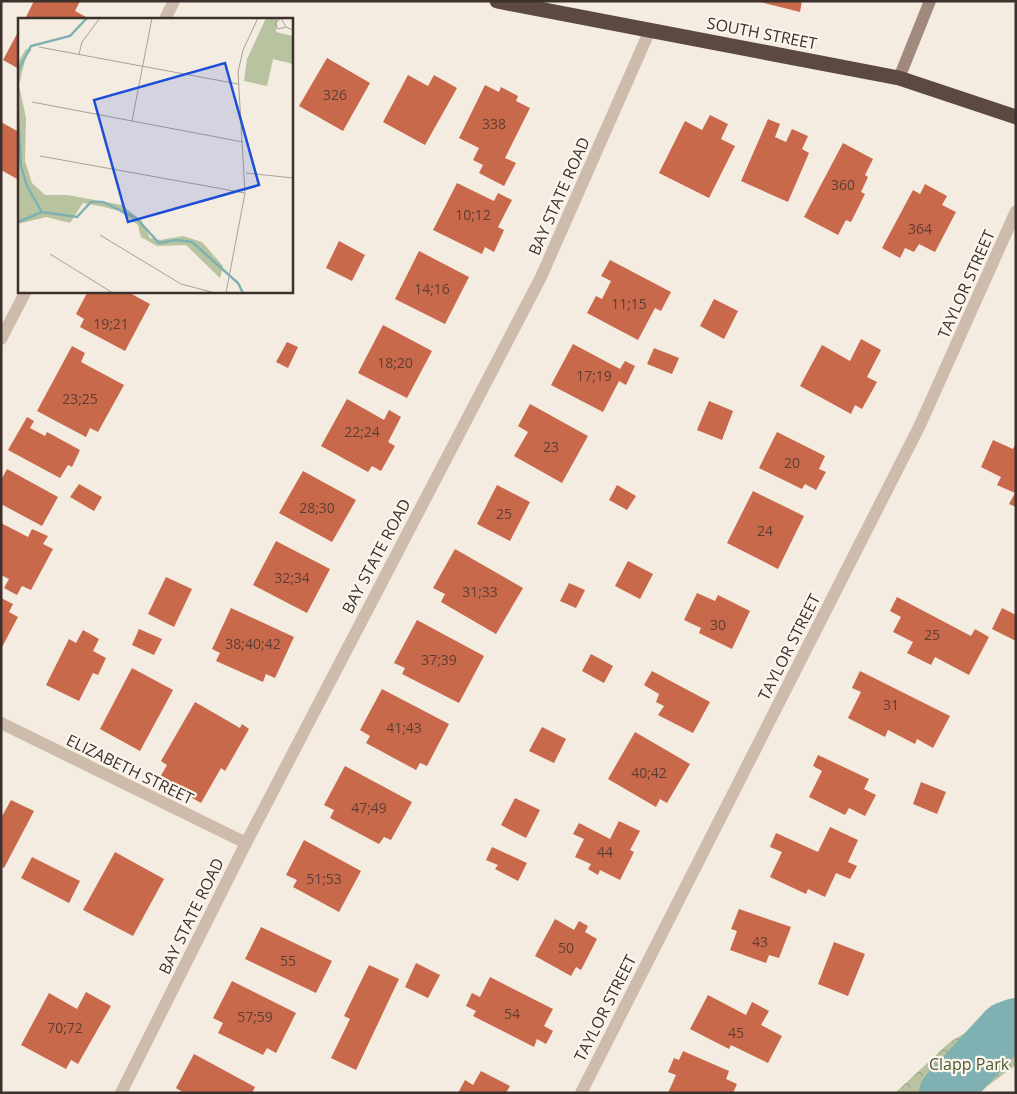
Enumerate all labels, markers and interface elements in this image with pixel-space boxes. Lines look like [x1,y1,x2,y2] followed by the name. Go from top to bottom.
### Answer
[705,12,819,54] street label: SOUTH STREET
[18,18,292,292] inset map
[323,85,347,104] house number: 326
[482,114,506,133] house number: 338
[523,133,595,259] street label: BAY STATE ROAD
[831,175,855,194] house number: 360
[455,205,491,224] house number: 10;12
[908,219,932,238] house number: 364
[932,226,1000,342] street label: TAYLOR STREET
[414,279,450,298] house number: 14;16
[611,294,647,313] house number: 11;15
[93,314,129,333] house number: 19;21
[377,353,413,372] house number: 18;20
[576,366,612,385] house number: 17;19
[62,389,98,408] house number: 23;25
[344,422,380,441] house number: 22;24
[543,437,559,456] house number: 23
[784,453,800,472] house number: 20
[336,495,416,617] street label: BAY STATE ROAD
[299,498,335,517] house number: 28;30
[496,504,512,523] house number: 25
[757,521,773,540] house number: 24
[274,568,310,587] house number: 32;34
[462,582,498,601] house number: 31;33
[753,590,825,704] street label: TAYLOR STREET
[710,615,726,634] house number: 30
[924,625,940,644] house number: 25
[225,634,281,653] house number: 38;40;42
[421,650,457,669] house number: 37;39
[883,695,899,714] house number: 31
[386,718,422,737] house number: 41;43
[63,729,197,809] street label: ELIZABETH STREET
[631,763,667,782] house number: 40;42
[351,798,387,817] house number: 47;49
[597,842,613,861] house number: 44
[153,854,229,978] street label: BAY STATE ROAD
[306,869,342,888] house number: 51;53
[752,932,768,951] house number: 43
[558,938,574,957] house number: 50
[280,951,296,970] house number: 55
[569,951,641,1065] street label: TAYLOR STREET
[504,1004,520,1023] house number: 54
[237,1007,273,1026] house number: 57;59
[47,1018,83,1037] house number: 70;72
[728,1023,744,1042] house number: 45
[929,1053,1010,1075] park label: Clapp Park

